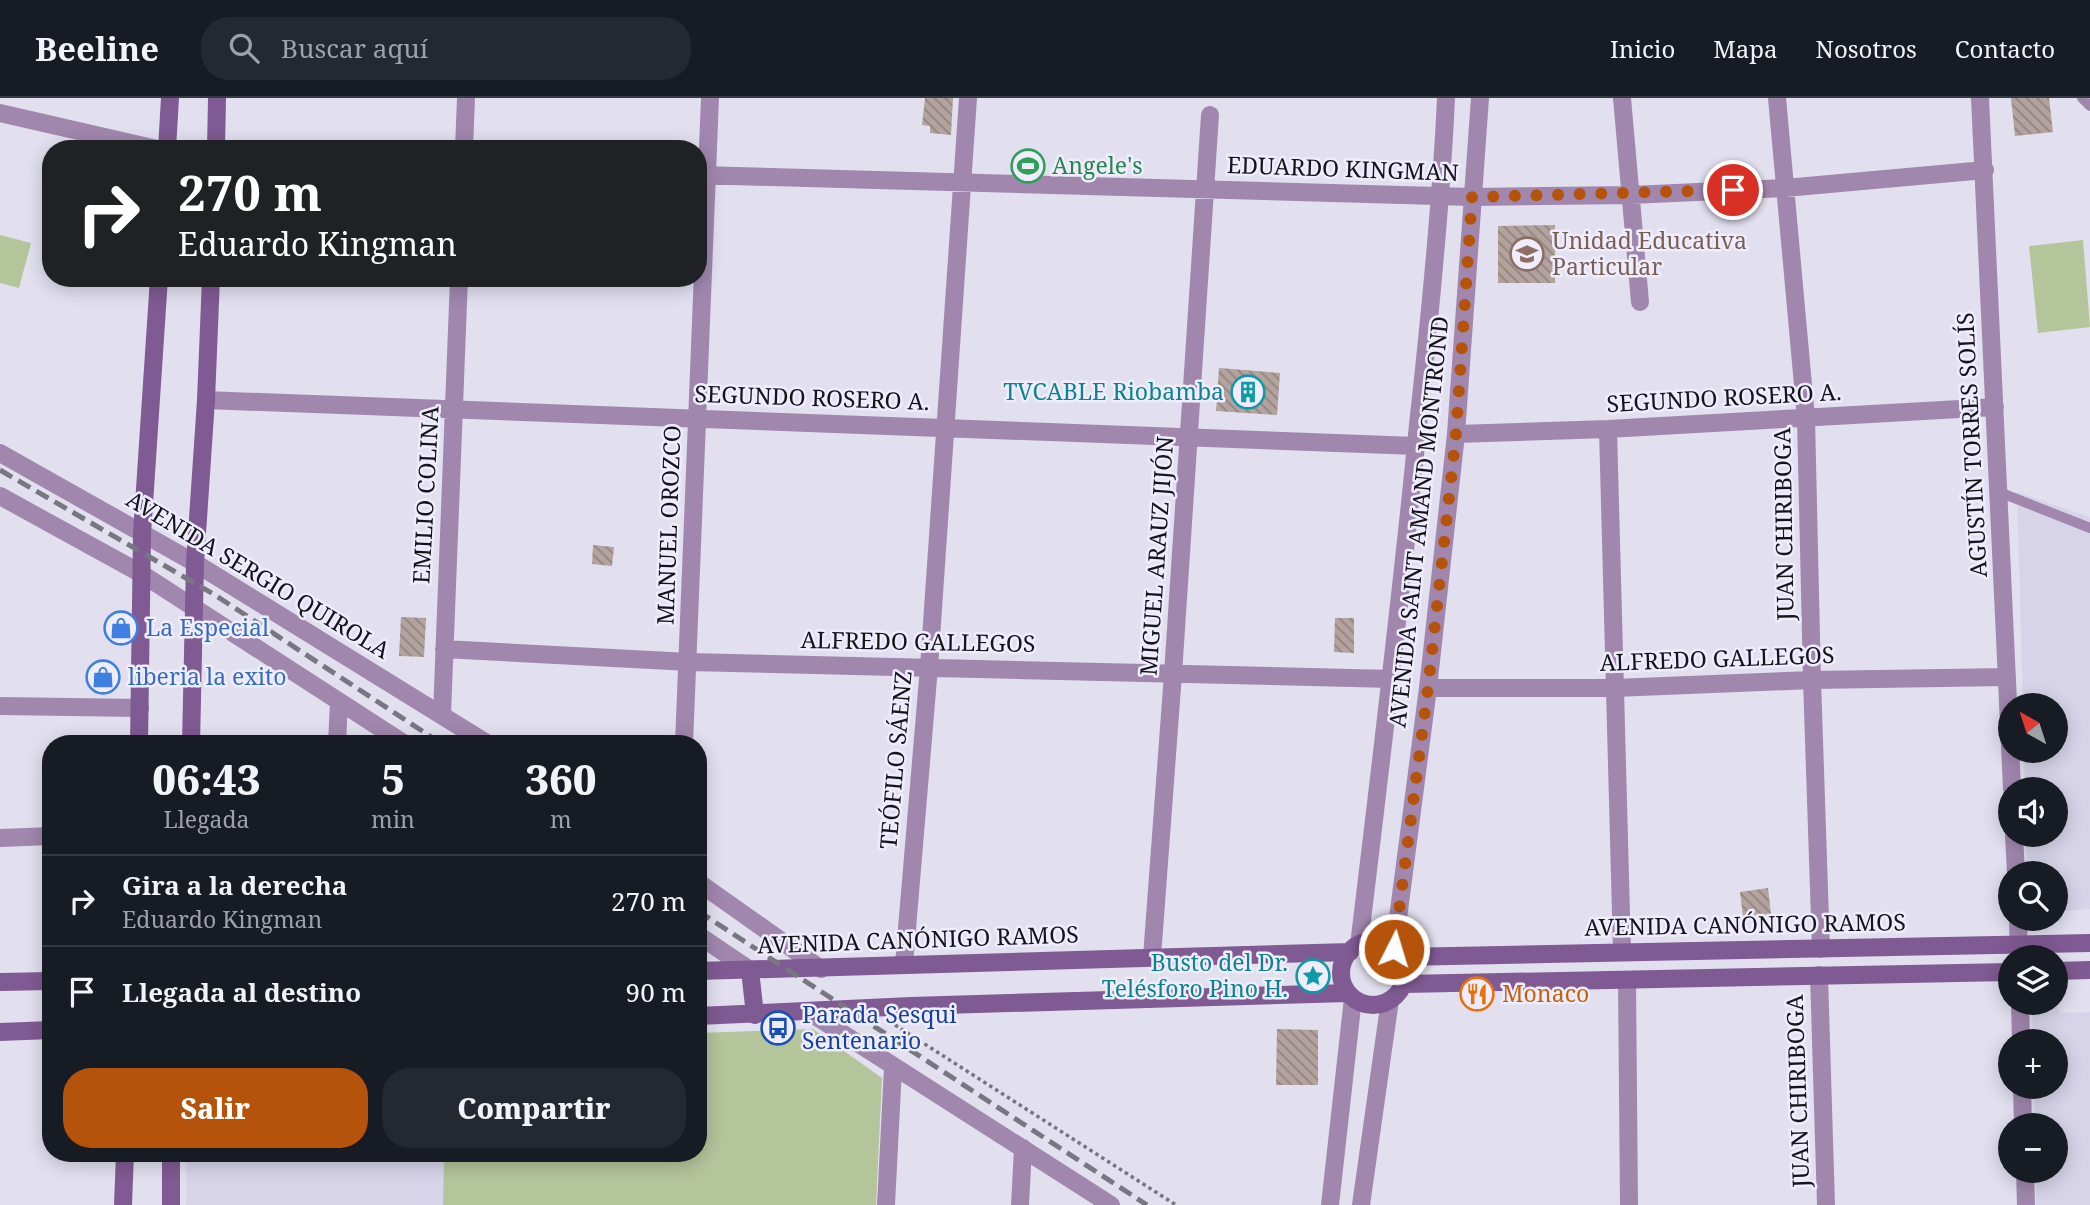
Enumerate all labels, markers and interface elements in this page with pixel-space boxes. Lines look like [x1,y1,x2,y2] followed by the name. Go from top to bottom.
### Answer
[201,17,691,80] search box
[35,26,159,71] text: Beeline
[225,29,263,67] icon: search
[281,30,428,66] text: Buscar aquí
[1610,32,1675,65] text: Inicio
[1713,32,1778,65] text: Mapa
[1816,32,1917,65] text: Nosotros
[1955,32,2055,65] text: Contacto
[1009,147,1047,185] sports icon: Angele's
[1227,148,1460,188] street label: EDUARDO KINGMAN
[1052,149,1143,181] place label: Angele's
[178,159,322,225] text: 270 m
[1703,160,1763,220] pin
[63,168,154,259] icon: right
[1714,171,1752,209] icon: arrive
[178,222,457,265] text: Eduardo Kingman
[1552,224,1747,282] place label: Unidad Educativa Particular
[1508,235,1546,273] school or university icon: Unidad Educativa Particular
[1948,312,1994,578] street label: AGUSTÍN TORRES SOLÍS
[1380,315,1456,729] street label: AVENIDA SAINT AMAND MONTROND
[1229,373,1267,411] building icon: TVCABLE Riobamba
[1003,375,1224,407] place label: TVCABLE Riobamba
[1606,375,1842,419] street label: SEGUNDO ROSERO A.
[694,377,930,417] street label: SEGUNDO ROSERO A.
[404,405,446,585] street label: EMILIO COLINA
[649,424,687,625] street label: MANUEL OROZCO
[1765,426,1801,622] street label: JUAN CHIRIBOGA
[1132,435,1180,677] street label: MIGUEL ARAUZ JIJÓN
[121,483,397,666] street label: AVENIDA SERGIO QUIROLA
[102,609,140,647] shop icon: La Especial
[146,611,269,643] place label: La Especial
[800,623,1036,659] street label: ALFREDO GALLEGOS
[1599,638,1835,678] street label: ALFREDO GALLEGOS
[84,658,122,696] shop icon: liberia la exito
[128,660,286,692] place label: liberia la exito
[871,670,919,850] street label: TEÓFILO SÁENZ
[1998,693,2068,763] north arrow
[1998,693,2068,1183] map controls
[152,750,261,807] text: 06:43
[381,750,405,807] text: 5
[525,750,597,807] text: 360
[1998,777,2068,847] button: sound
[163,803,250,835] text: Llegada
[371,803,415,835] text: min
[550,803,572,835] text: m
[1998,861,2068,931] button: search
[122,867,347,903] text: Gira a la derecha
[63,882,101,920] icon: right
[611,883,686,919] text: 270 m
[122,903,322,935] text: Eduardo Kingman
[1584,905,1906,943] street label: AVENIDA CANÓNIGO RAMOS
[1357,912,1431,986] position arrow
[757,917,1079,961] street label: AVENIDA CANÓNIGO RAMOS
[1998,945,2068,1015] button: layers
[1102,946,1288,1004] place label: Busto del Dr. Telésforo Pino H.
[1294,957,1332,995] place icon: Busto del Dr. Telésforo Pino H.
[63,973,101,1011] icon: arrive
[122,974,361,1010] text: Llegada al destino
[626,974,686,1010] text: 90 m
[1458,975,1496,1013] restaurant icon: Monaco
[1502,977,1589,1009] place label: Monaco
[1778,993,1816,1189] street label: JUAN CHIRIBOGA
[802,998,957,1056] place label: Parada Sesqui Sentenario
[759,1009,797,1047] bus stop icon: Parada Sesqui Sentenario
[1998,1029,2068,1099] button: +
[63,1068,368,1148] button: Salir
[382,1068,686,1148] button: Compartir
[1998,1113,2068,1183] button: −

